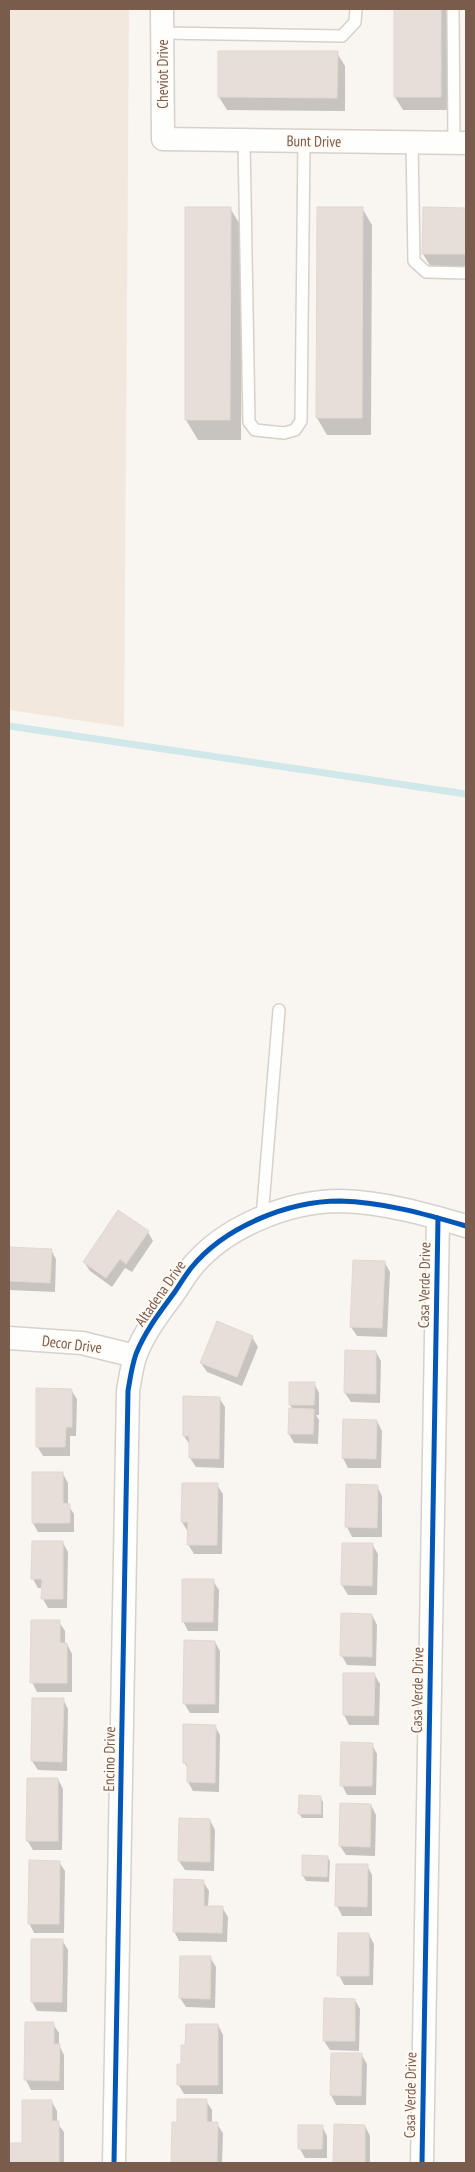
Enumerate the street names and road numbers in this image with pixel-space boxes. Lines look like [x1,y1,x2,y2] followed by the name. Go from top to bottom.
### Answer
[153,39,172,109] street label: Cheviot Drive
[286,131,342,151] street label: Bunt Drive
[414,1242,434,1328] street label: Casa Verde Drive
[130,1256,190,1330] street label: Altadena Drive
[41,1331,103,1357] street label: Decor Drive
[407,1647,427,1733] street label: Casa Verde Drive
[99,1726,119,1792] street label: Encino Drive
[400,2052,420,2138] street label: Casa Verde Drive

